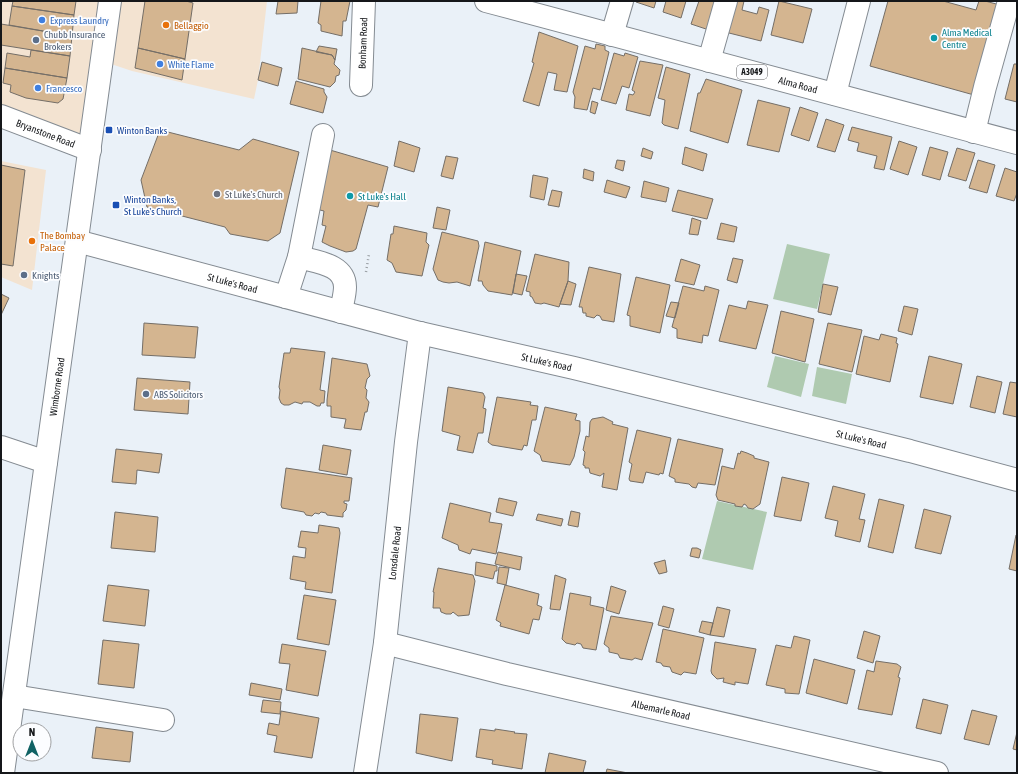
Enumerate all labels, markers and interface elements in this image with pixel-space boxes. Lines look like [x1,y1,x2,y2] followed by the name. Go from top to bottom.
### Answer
[37,15,47,25] marker: Express Laundry
[50,15,109,26] place label: Express Laundry
[357,17,369,69] street label: Bonham Road
[161,20,171,30] marker: Bellaggio
[174,20,209,31] place label: Bellaggio
[942,27,992,50] place label: Alma Medical Centre
[44,29,106,52] place label: Chubb Insurance Brokers
[929,33,939,43] marker: Alma Medical Centre
[31,35,41,45] marker: Chubb Insurance Brokers
[155,59,165,69] marker: White Flame
[168,59,215,70] place label: White Flame
[737,65,767,79] road number: A3049
[777,74,819,95] street label: Alma Road
[33,83,43,93] marker: Francesco
[46,83,83,94] place label: Francesco
[15,117,77,150] street label: Bryanstone Road
[104,125,114,135] marker: Winton Banks
[117,125,168,136] place label: Winton Banks
[212,189,222,199] marker: St Luke's Church
[225,189,283,200] place label: St Luke's Church
[345,191,355,201] marker: St Luke's Hall
[358,191,406,202] place label: St Luke's Hall
[124,194,182,217] place label: Winton Banks, St Luke's Church
[111,200,121,210] marker: Winton Banks, St Luke's Church
[40,230,85,253] place label: The Bombay Palace
[27,236,37,246] marker: The Bombay Palace
[19,270,29,280] marker: Knights
[32,270,60,281] place label: Knights
[206,271,259,295] street label: St Luke's Road
[520,351,573,373] street label: St Luke's Road
[48,357,67,417] street label: Wimborne Road
[141,389,151,399] marker: ABS Solicitors
[154,389,203,400] place label: ABS Solicitors
[835,428,888,451] street label: St Luke's Road
[387,525,403,580] street label: Lonsdale Road
[631,698,691,722] street label: Albemarle Road
[12,722,52,762] north arrow
[29,726,35,738] text: N

